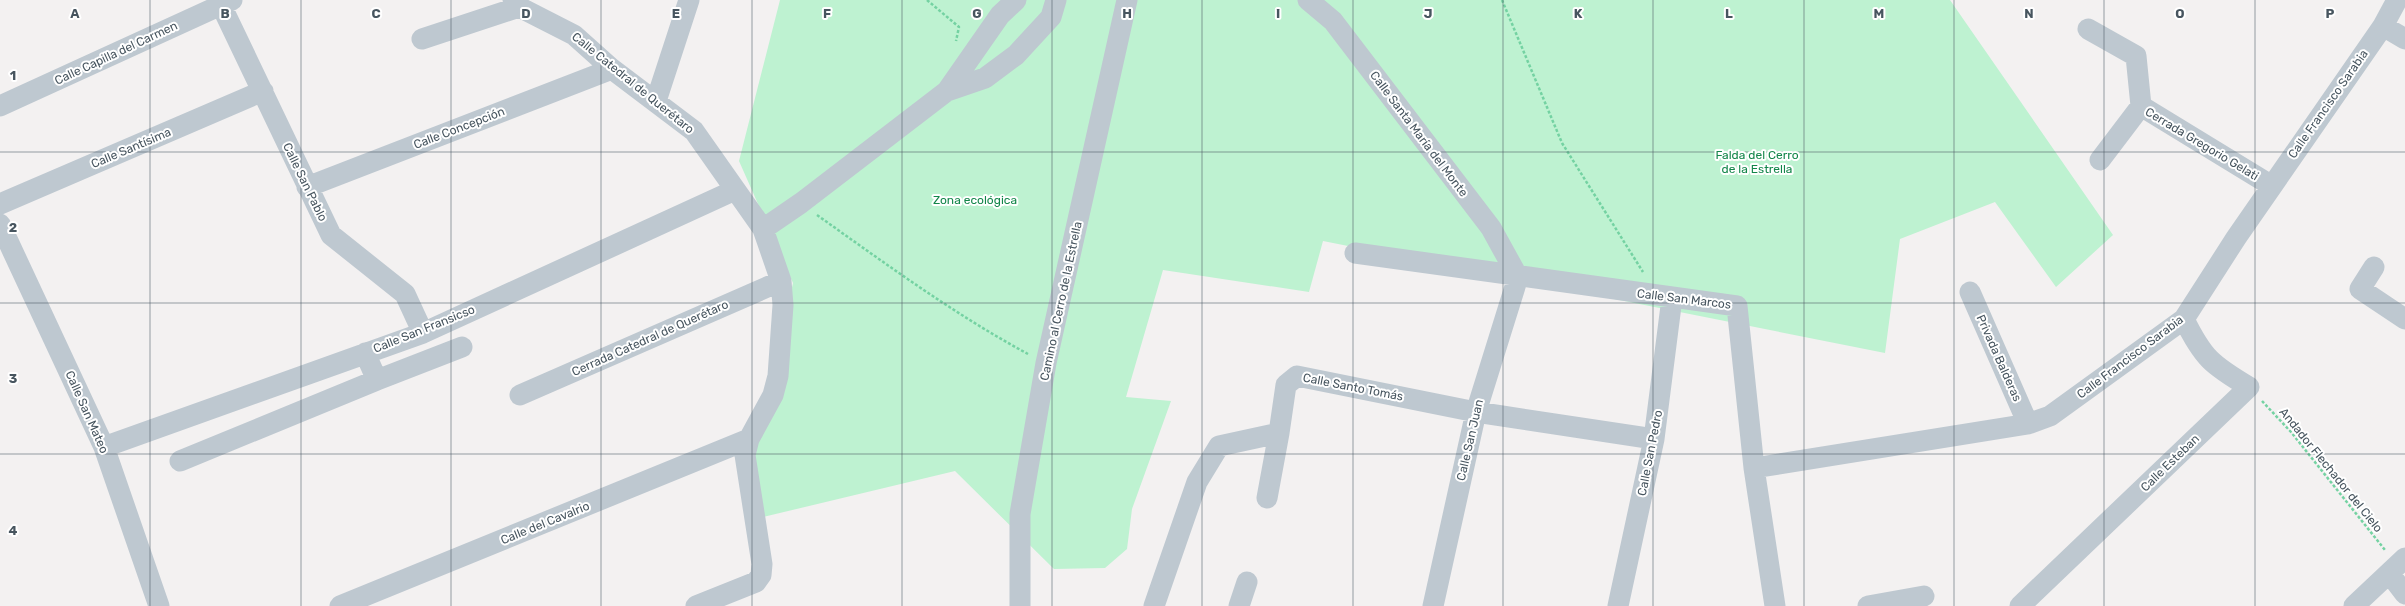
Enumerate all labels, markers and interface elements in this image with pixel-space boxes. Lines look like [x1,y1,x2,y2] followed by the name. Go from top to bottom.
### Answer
[70,6,80,21] text: A
[220,6,230,21] text: B
[371,6,381,21] text: C
[521,6,531,21] text: D
[672,6,680,21] text: E
[823,6,831,21] text: F
[972,6,982,21] text: G
[1122,6,1132,21] text: H
[1276,6,1280,21] text: I
[1424,6,1432,21] text: J
[1574,6,1583,21] text: K
[1725,6,1733,21] text: L
[1874,6,1884,21] text: M
[2024,6,2034,21] text: N
[2175,6,2185,21] text: O
[2326,6,2335,21] text: P
[52,18,180,88] street label: Calle Capilla del Carmen
[569,29,697,137] street label: Calle Catedral de Querétaro
[2285,47,2371,161] street label: Calle Francisco Sarabia
[10,68,16,83] text: 1
[1367,68,1471,200] street label: Calle Santa María del Monte
[411,104,507,152] street label: Calle Concepción
[2143,105,2261,183] street label: Cerrada Gregorio Gelati
[89,125,173,171] street label: Calle Santísima
[280,140,330,224] street label: Calle San Pablo
[1715,148,1799,176] park label: Falda del Cerro de la Estrella
[933,193,1017,207] park label: Zona ecológica
[9,220,17,235] text: 2
[1037,220,1085,382] street label: Camino al Cerro de la Estrella
[1636,286,1732,312] street label: Calle San Marcos
[570,297,730,379] street label: Cerrada Catedral de Querétaro
[371,302,477,356] street label: Calle San Fransicso
[1974,312,2024,404] street label: Privada Balderas
[2074,313,2186,401] street label: Calle Francisco Sarabia
[63,369,111,456] street label: Calle San Mateo
[1302,370,1404,404] street label: Calle Santo Tomás
[9,371,18,386] text: 3
[1454,398,1486,482] street label: Calle San Juan
[2276,405,2386,535] street label: Andador Flechador del Cielo
[1635,409,1665,497] street label: Calle San Pedro
[2138,432,2202,494] street label: Calle Esteban
[499,499,592,547] street label: Calle del Cavalrio
[9,523,18,538] text: 4

